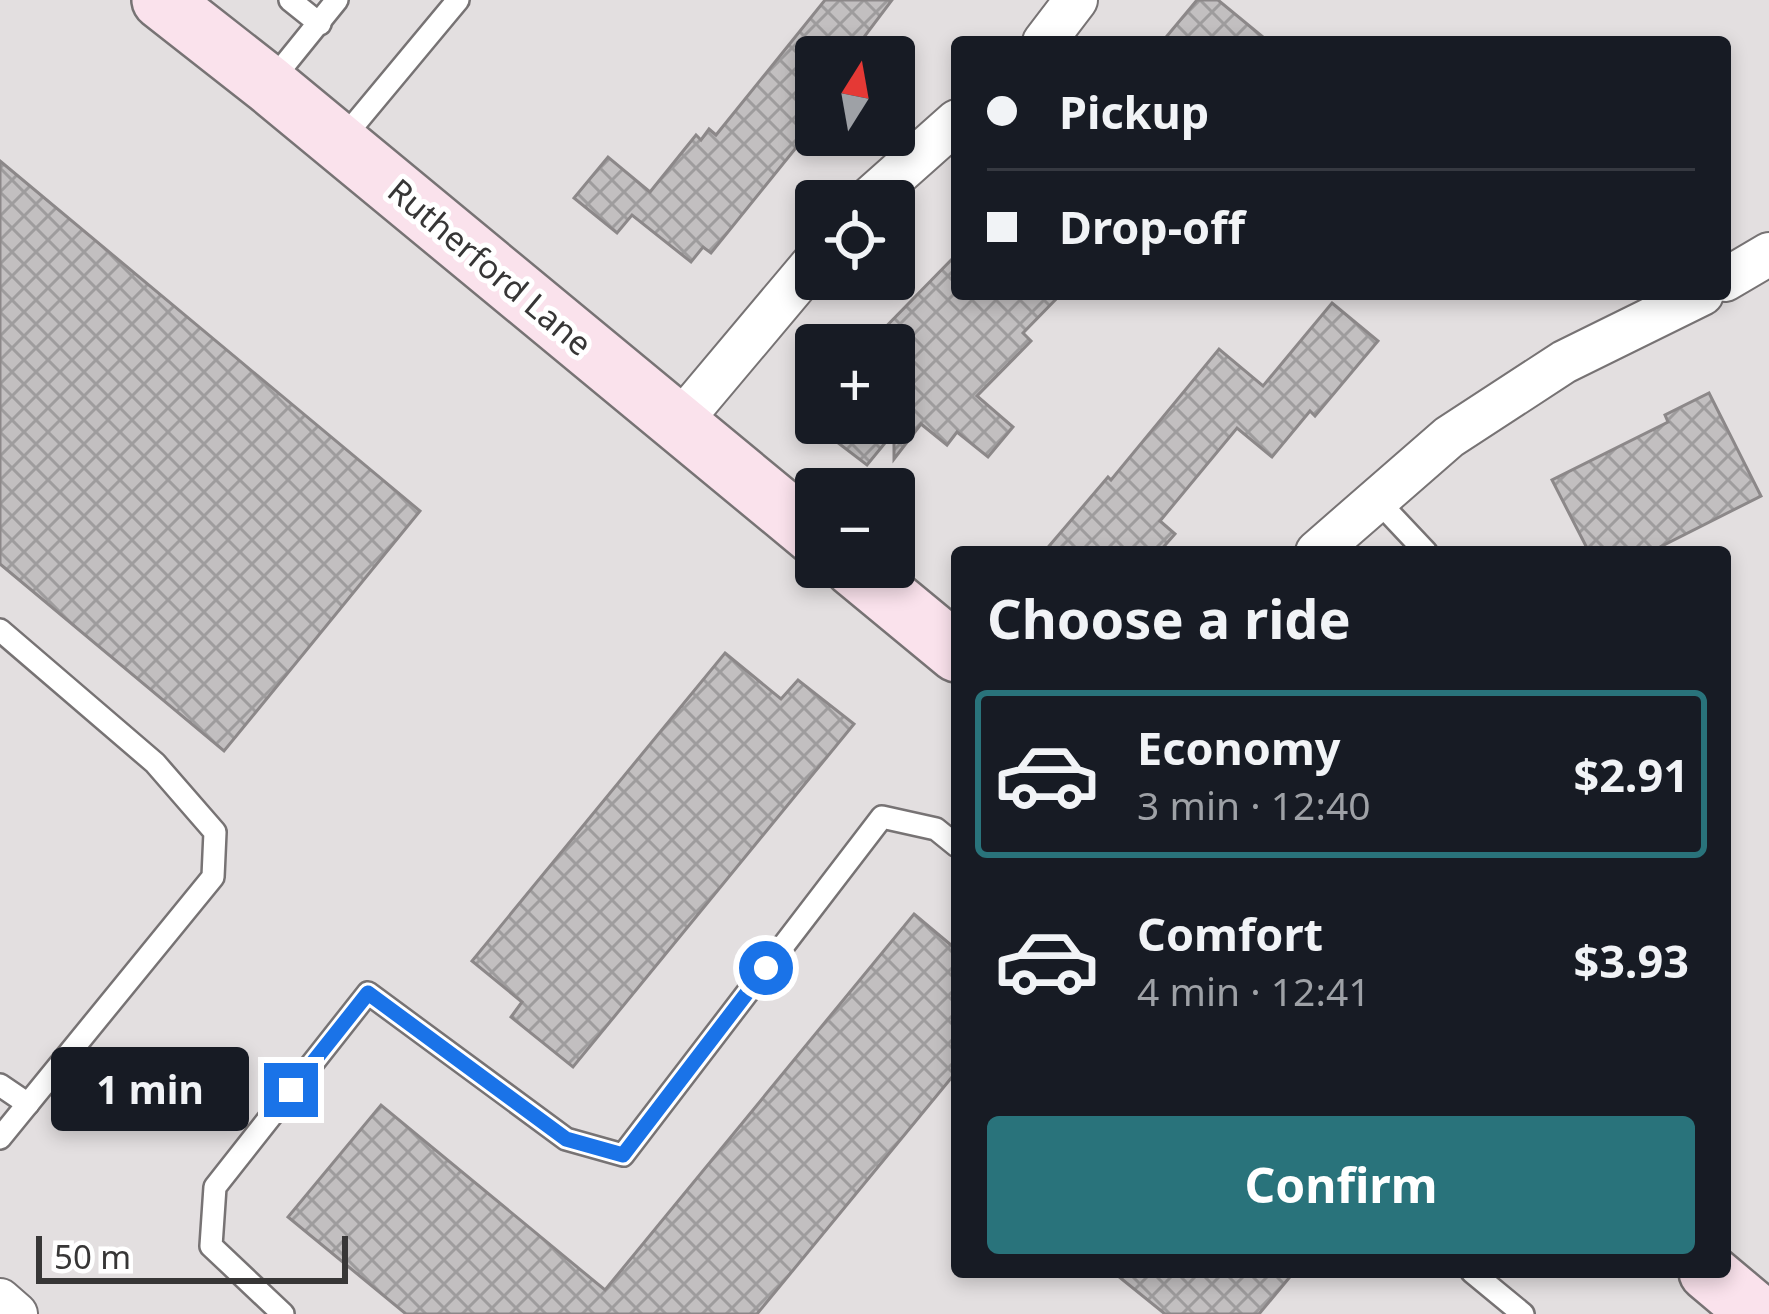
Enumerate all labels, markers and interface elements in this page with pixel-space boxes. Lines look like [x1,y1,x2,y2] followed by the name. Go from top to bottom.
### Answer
[795,36,915,156] north arrow
[795,36,915,588] map controls
[1059,81,1209,142] text: Pickup
[379,168,602,365] street label: Rutherford Lane
[795,180,915,300] button: locate
[1059,196,1245,257] text: Drop-off
[795,324,915,444] button: +
[795,468,915,588] button: −
[987,581,1351,655] text: Choose a ride
[1137,717,1341,778] text: Economy
[993,720,1101,828] icon: car
[1573,744,1689,805] text: $2.91
[1137,778,1371,831] text: 3 min · 12:40
[1137,903,1323,964] text: Comfort
[993,906,1101,1014] icon: car
[1573,930,1689,991] text: $3.93
[739,941,793,995] route start
[1137,964,1371,1017] text: 4 min · 12:41
[51,1048,249,1132] callout: 1 min
[96,1062,204,1115] text: 1 min
[264,1063,318,1117] route end
[987,1116,1695,1254] button: Confirm
[36,1230,348,1283] scale bar
[54,1234,131,1279] text: 50 m

